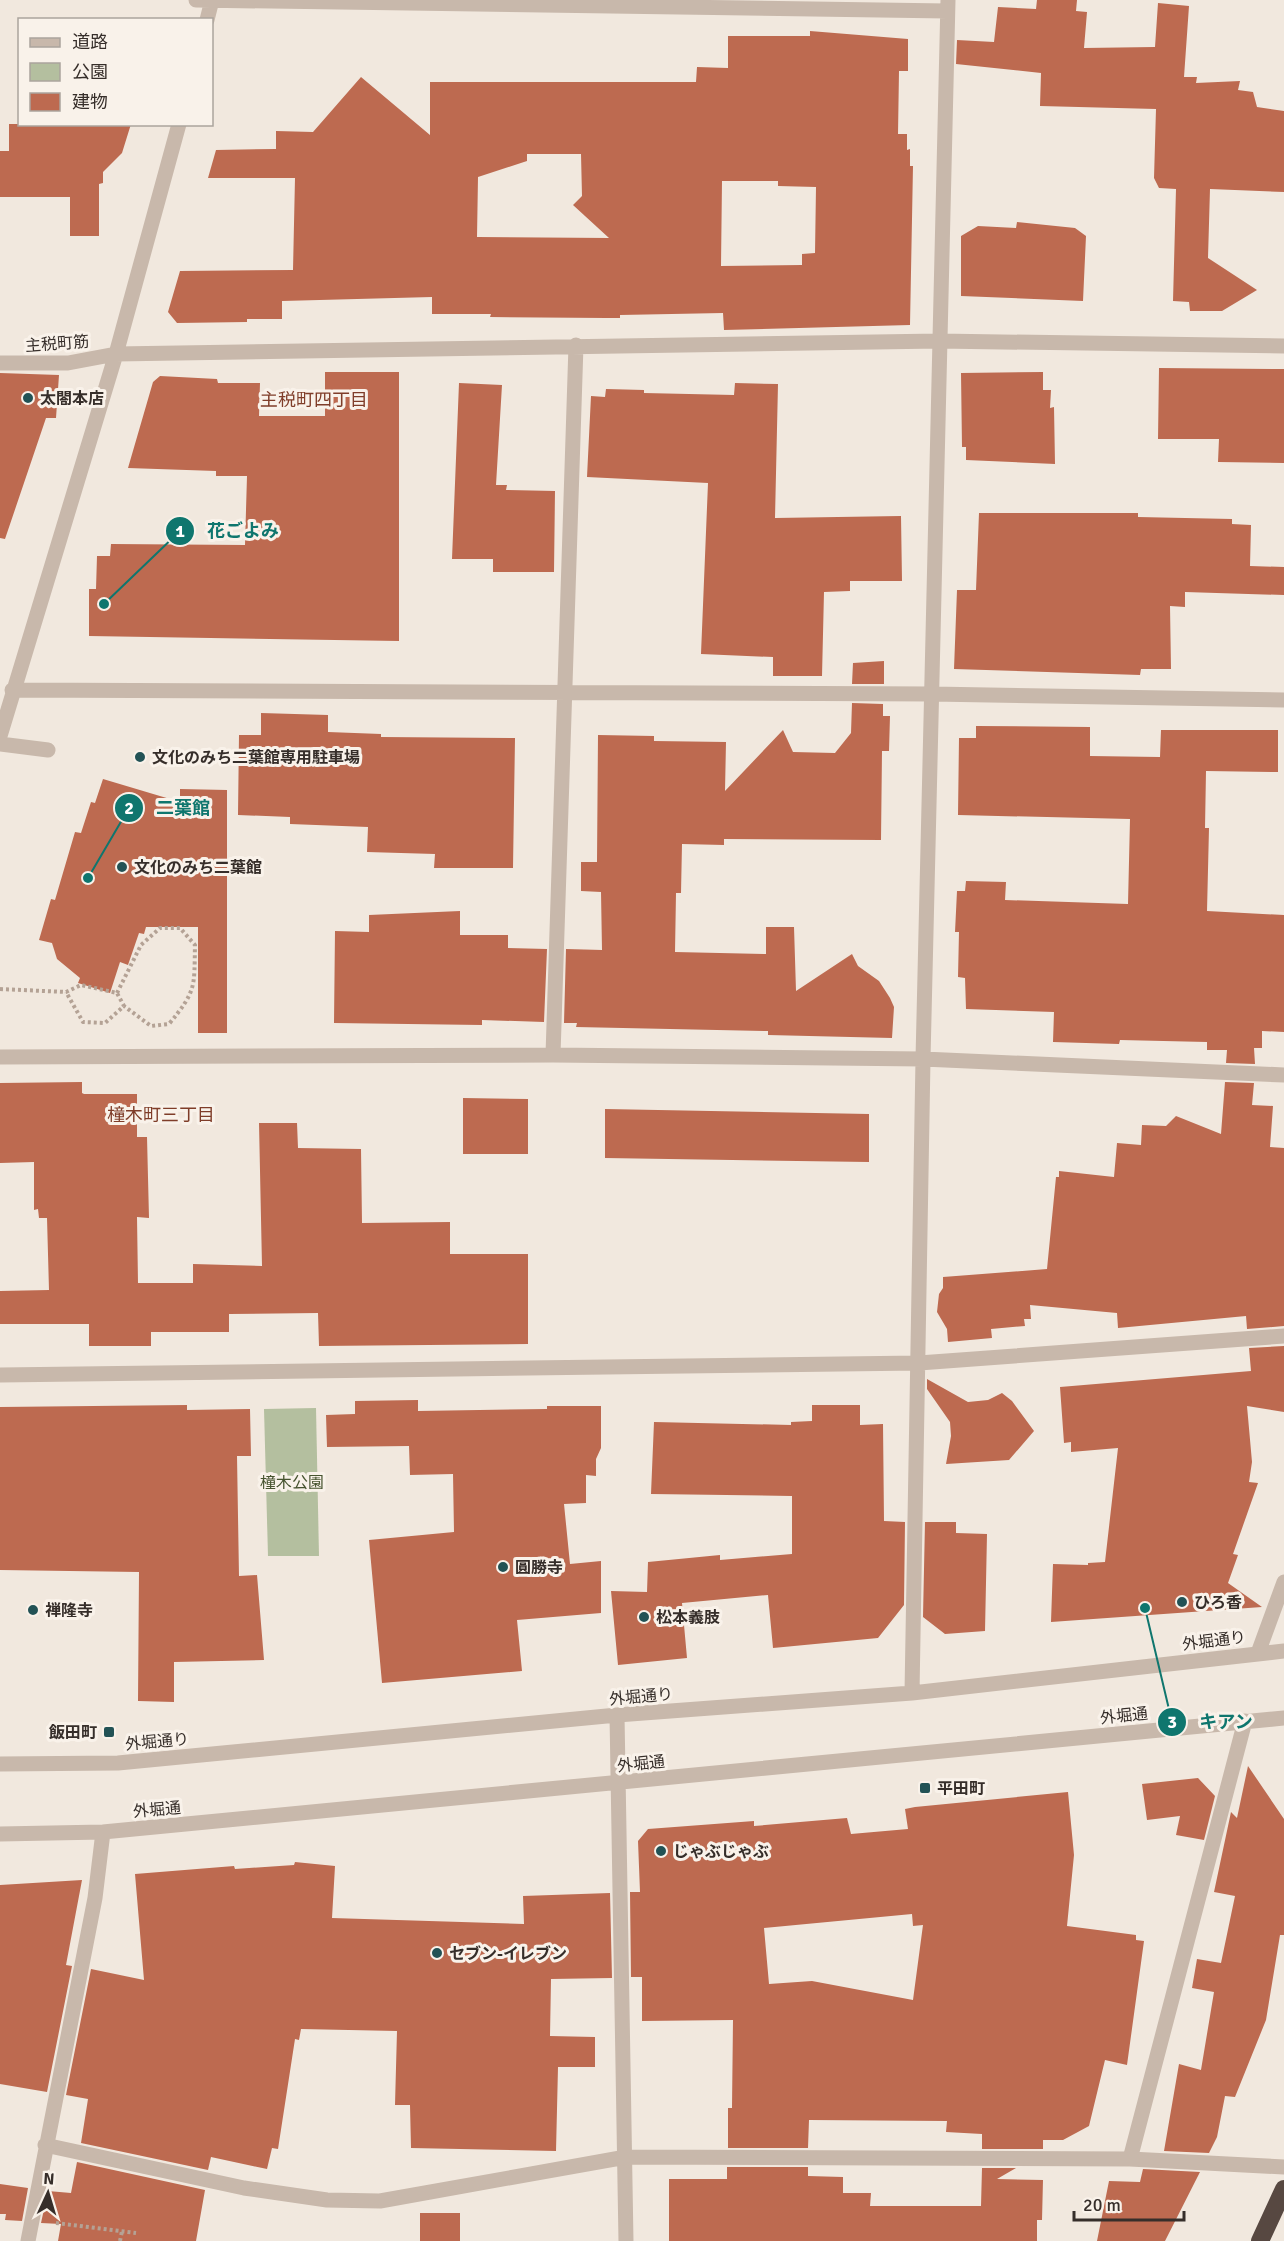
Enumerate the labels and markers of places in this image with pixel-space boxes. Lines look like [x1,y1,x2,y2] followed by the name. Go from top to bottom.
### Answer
[40,389,104,409] place label: 太閤本店
[21,391,35,405] marker: 太閤本店
[165,513,291,549] callout: 花ごよみ
[152,748,360,768] place label: 文化のみち二葉館専用駐車場
[133,750,147,764] marker: 文化のみち二葉館専用駐車場
[114,790,222,826] callout: 二葉館
[134,858,262,878] place label: 文化のみち二葉館
[115,860,129,874] marker: 文化のみち二葉館
[515,1558,563,1578] place label: 圓勝寺
[496,1560,510,1574] marker: 圓勝寺
[1194,1593,1242,1613] place label: ひろ香
[1175,1595,1189,1609] marker: ひろ香
[45,1601,93,1621] place label: 禅隆寺
[26,1603,40,1617] marker: 禅隆寺
[656,1608,720,1628] place label: 松本義肢
[637,1610,651,1624] marker: 松本義肢
[1157,1704,1265,1740] callout: キアン
[48,1723,97,1743] place label: 飯田町
[102,1725,116,1739] marker: 飯田町
[937,1779,985,1799] place label: 平田町
[918,1781,932,1795] marker: 平田町
[673,1842,769,1862] place label: じゃぶじゃぶ
[654,1844,668,1858] marker: じゃぶじゃぶ
[449,1944,567,1964] place label: セブン-イレブン
[430,1946,444,1960] marker: セブン-イレブン

